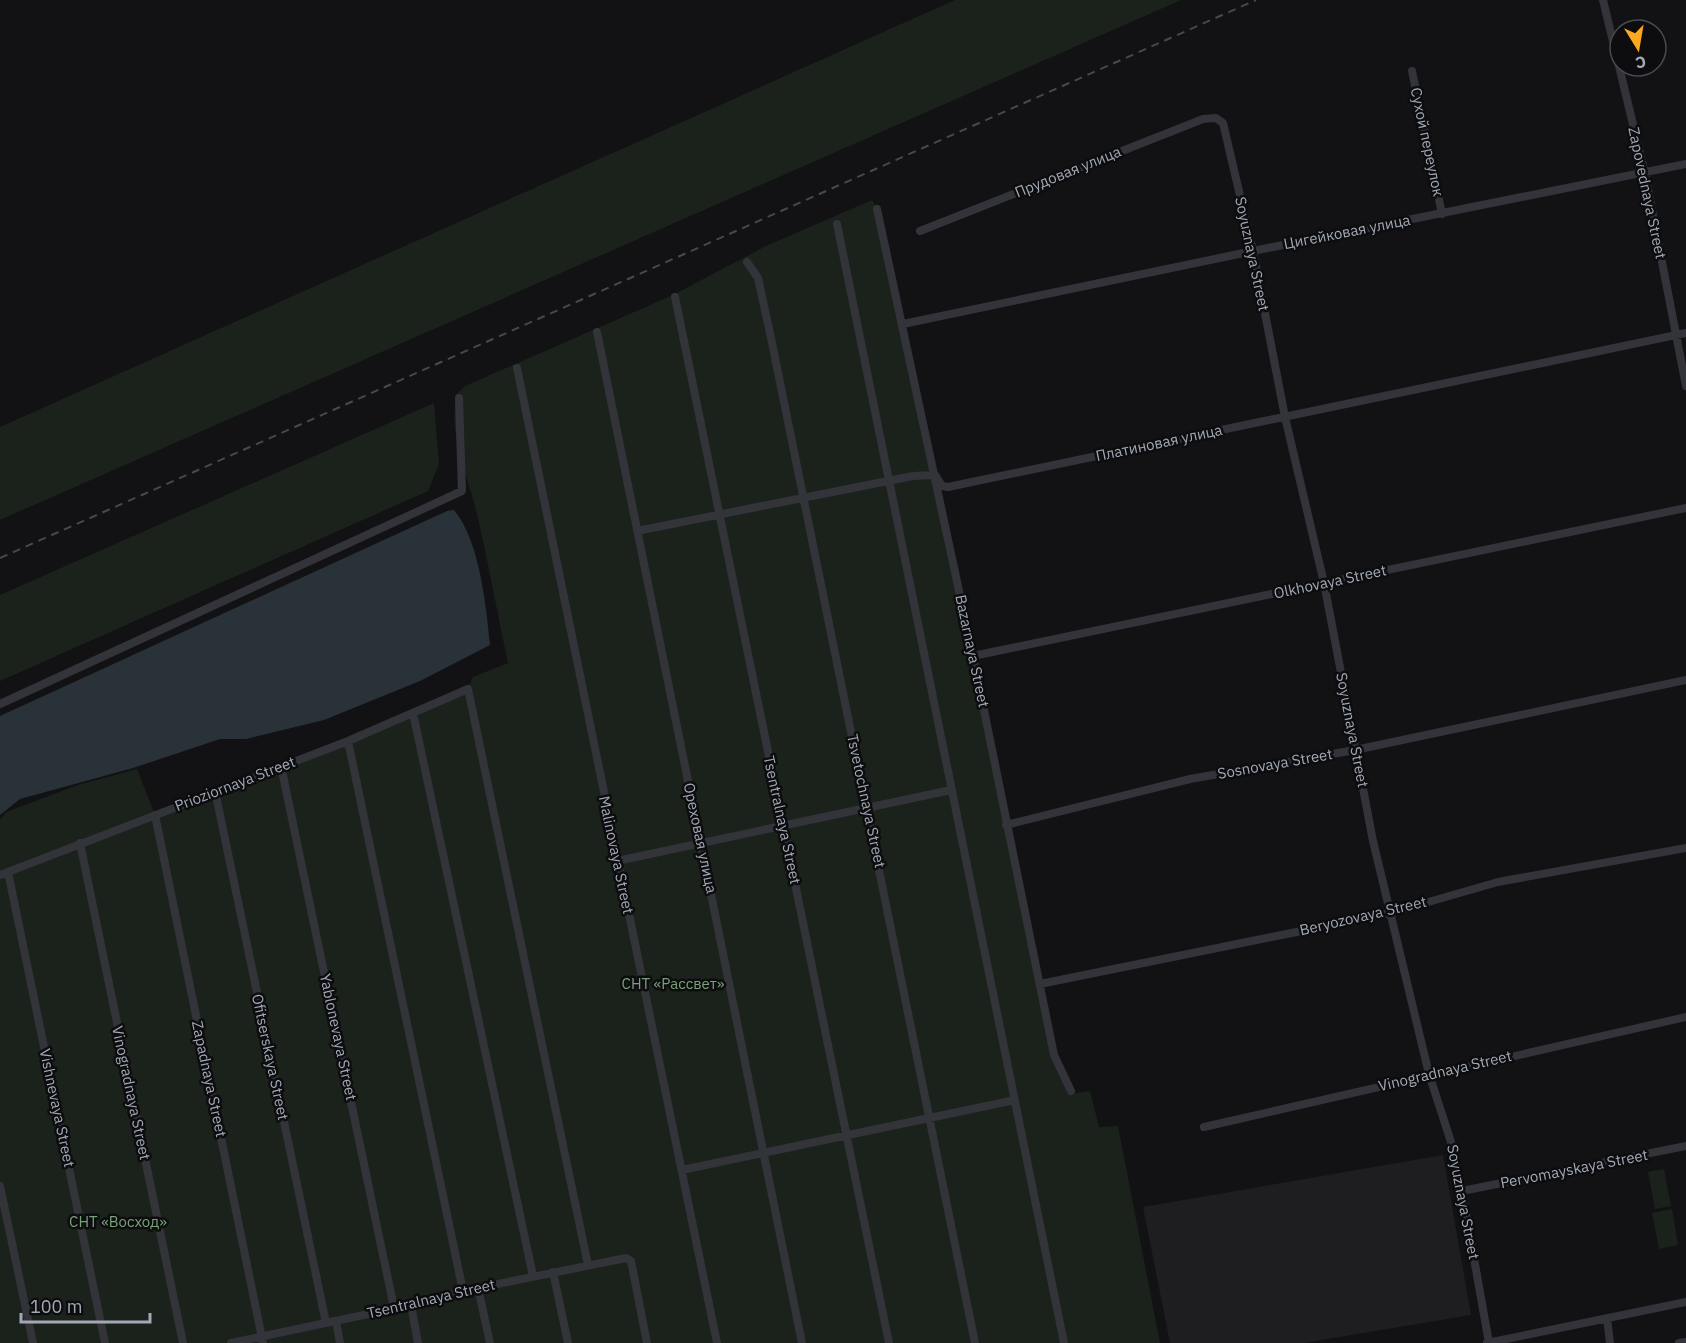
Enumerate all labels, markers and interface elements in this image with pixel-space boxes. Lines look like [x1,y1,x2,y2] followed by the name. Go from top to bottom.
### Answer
[1608,18,1668,78] north arrow
[1634,52,1648,74] text: С
[1407,86,1448,198] street label: Сухой переулок
[1624,125,1671,261] street label: Zapovednaya Street
[1012,142,1124,202] street label: Прудовая улица
[1231,195,1274,313] street label: Soyuznaya Street
[1282,210,1412,253] street label: Цигейковая улица
[1094,420,1224,465] street label: Платиновая улица
[1272,560,1388,603] street label: Olkhovaya Street
[951,593,994,709] street label: Bazarnaya Street
[1332,671,1373,789] street label: Soyuznaya Street
[843,732,890,869] street label: Tsvetochnaya Street
[1216,744,1334,783] street label: Sosnovaya Street
[172,752,298,815] street label: Prioziornaya Street
[760,754,805,886] street label: Tsentralnaya Street
[679,781,721,895] street label: Ореховая улица
[595,794,638,916] street label: Malinovaya Street
[1298,892,1428,939] street label: Beryozovaya Street
[316,972,361,1102] street label: Yablonevaya Street
[622,974,725,993] park label: СНТ «Рассвет»
[248,992,293,1122] street label: Ofitserskaya Street
[188,1019,231,1139] street label: Zapadnaya Street
[108,1024,155,1162] street label: Vinogradnaya Street
[1376,1046,1513,1095] street label: Vinogradnaya Street
[36,1047,79,1169] street label: Vishnevaya Street
[1443,1143,1484,1261] street label: Soyuznaya Street
[1499,1145,1649,1192] street label: Pervomayskaya Street
[69,1212,167,1231] park label: СНТ «Восход»
[365,1275,497,1322] street label: Tsentralnaya Street
[21,1286,150,1324] scale bar
[30,1295,82,1318] text: 100 m

